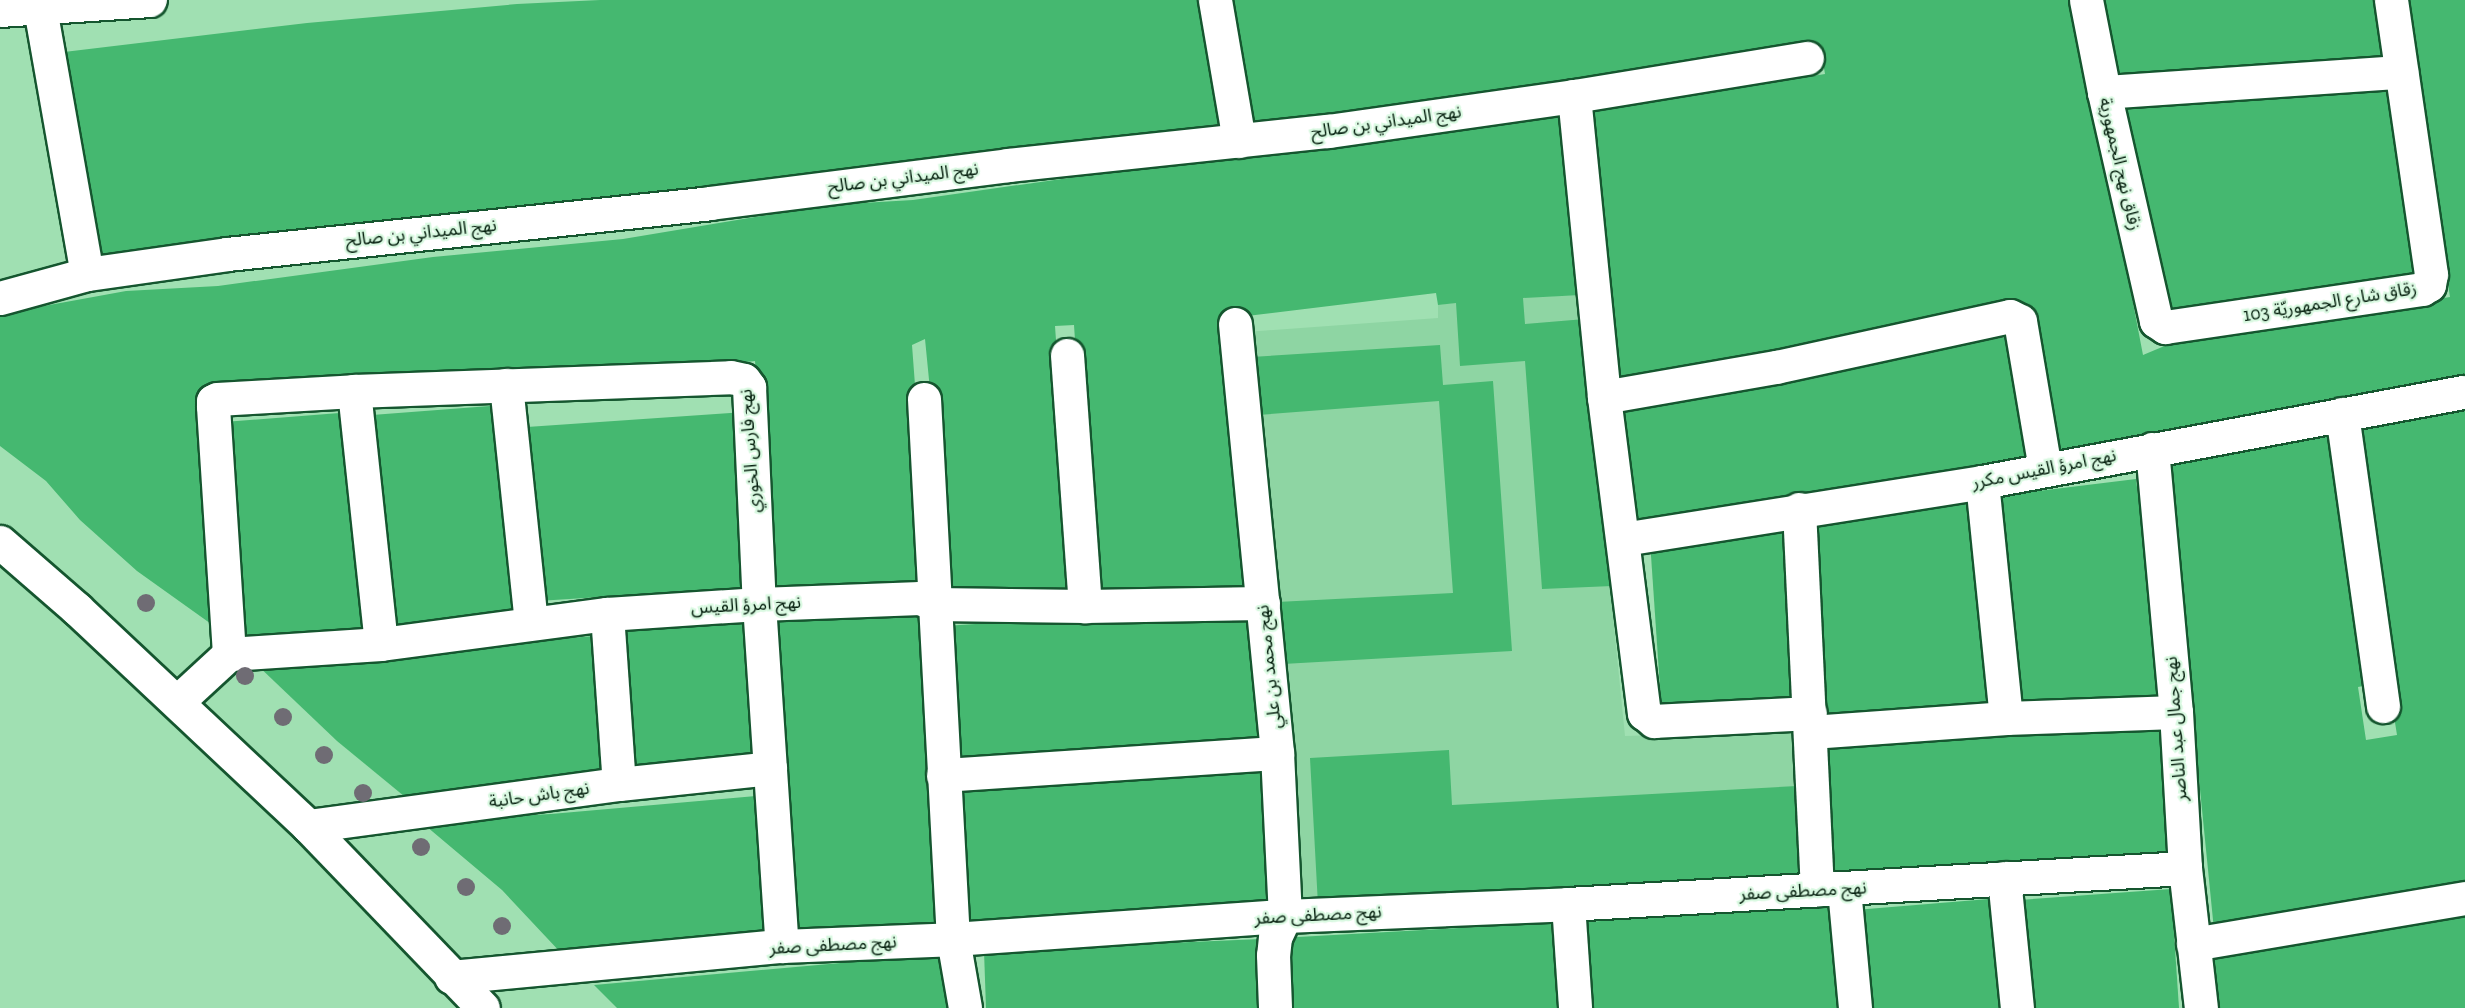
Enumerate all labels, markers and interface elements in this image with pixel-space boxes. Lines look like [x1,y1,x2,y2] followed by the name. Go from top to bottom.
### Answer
[2094,95,2146,233] street label: زقاق نهج الجمهورية
[1309,101,1463,143] street label: نهج الميداني بن صالح
[826,158,980,198] street label: نهج الميداني بن صالح
[344,214,498,252] street label: نهج الميداني بن صالح
[2242,278,2418,326] street label: زقاق شارع الجمهوريّة 103
[735,388,765,514] street label: نهج فارس الخوري
[1970,444,2118,494] street label: نهج امرؤ القيس مكرر
[690,591,802,619] street label: نهج امرؤ القيس
[1252,604,1286,730] street label: نهج محمد بن علي
[2160,656,2192,802] street label: نهج جمال عبد الناصر
[487,777,591,813] street label: نهج باش حانبة
[1739,877,1867,905] street label: نهج مصطفى صفر
[1254,901,1382,929] street label: نهج مصطفى صفر
[769,931,897,959] street label: نهج مصطفى صفر

